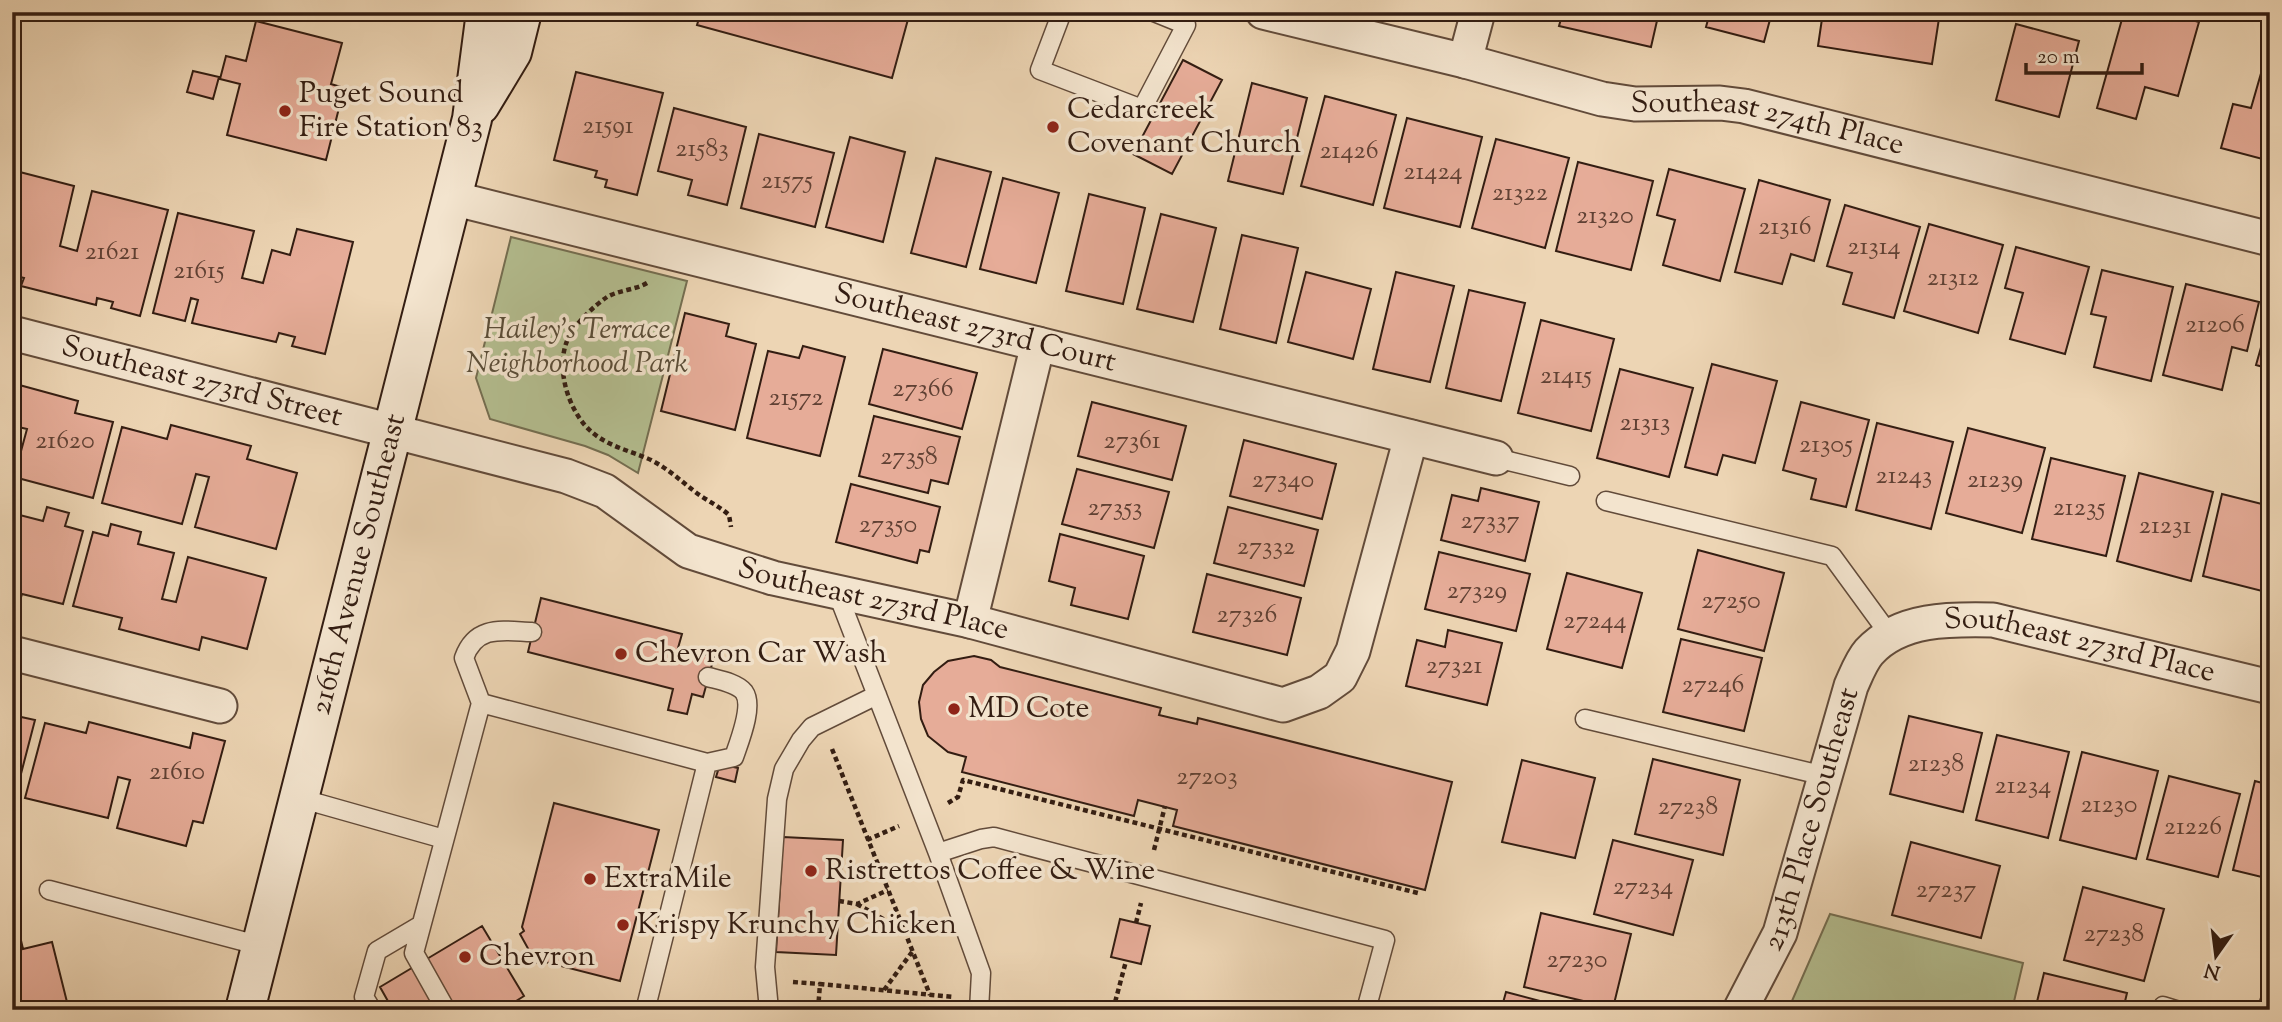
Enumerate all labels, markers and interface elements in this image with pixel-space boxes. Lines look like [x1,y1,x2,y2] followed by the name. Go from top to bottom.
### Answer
[2026,32,2142,76] scale bar
[2037,43,2080,73] text: 20 m
[299,73,483,150] place label: Puget Sound Fire Station 83
[1630,81,1909,167] street label: Southeast 274th Place
[1067,89,1302,166] place label: Cedarcreek Covenant Church
[277,103,293,119] marker: Puget Sound Fire Station 83
[582,108,634,145] house number: 21591
[1045,119,1061,135] marker: Cedarcreek Covenant Church
[675,131,729,168] house number: 21583
[1319,133,1379,170] house number: 21426
[1403,154,1463,191] house number: 21424
[761,163,813,200] house number: 21575
[1492,175,1548,212] house number: 21322
[1576,198,1634,235] house number: 21320
[1758,209,1812,246] house number: 21316
[1847,229,1901,266] house number: 21314
[85,234,139,271] house number: 21621
[173,253,225,290] house number: 21615
[1927,260,1979,297] house number: 21312
[829,272,1121,384] street label: Southeast 273rd Court
[2185,307,2245,344] house number: 21206
[466,309,688,386] park label: Hailey's Terrace Neighborhood Park
[57,325,347,439] street label: Southeast 273rd Street
[1540,358,1592,395] house number: 21415
[892,371,954,408] house number: 27366
[769,380,823,417] house number: 21572
[1620,405,1670,442] house number: 21313
[300,409,418,719] street label: 216th Avenue Southeast
[35,423,95,460] house number: 21620
[1104,423,1161,460] house number: 27361
[1799,427,1853,464] house number: 21305
[880,439,938,476] house number: 27358
[1876,458,1932,495] house number: 21243
[1252,462,1314,499] house number: 27340
[1967,462,2023,499] house number: 21239
[1087,490,1143,527] house number: 27353
[2053,490,2105,527] house number: 21235
[1460,503,1520,540] house number: 27337
[859,507,917,544] house number: 27350
[2139,508,2191,545] house number: 21231
[1237,529,1295,566] house number: 27332
[732,547,1014,652] street label: Southeast 273rd Place
[1447,573,1507,610] house number: 27329
[1701,583,1761,620] house number: 27250
[1217,597,1277,634] house number: 27326
[1943,598,2220,694] street label: Southeast 273rd Place
[1563,603,1627,640] house number: 27244
[635,633,888,676] place label: Chevron Car Wash
[613,646,629,662] marker: Chevron Car Wash
[1426,648,1483,685] house number: 27321
[1682,667,1744,704] house number: 27246
[1753,683,1871,959] street label: 213th Place Southeast
[968,688,1090,731] place label: MD Cote
[946,701,962,717] marker: MD Cote
[1908,746,1964,783] house number: 21238
[149,754,205,791] house number: 21610
[1176,759,1238,796] house number: 27203
[1995,768,2051,805] house number: 21234
[2080,787,2138,824] house number: 21230
[1658,789,1718,826] house number: 27238
[2164,809,2222,846] house number: 21226
[825,850,1155,893] place label: Ristrettos Coffee & Wine
[604,858,732,901] place label: ExtraMile
[803,863,819,879] marker: Ristrettos Coffee & Wine
[1613,869,1673,906] house number: 27234
[582,871,598,887] marker: ExtraMile
[1916,872,1976,909] house number: 27237
[637,904,957,947] place label: Krispy Krunchy Chicken
[2084,916,2144,953] house number: 27238
[615,917,631,933] marker: Krispy Krunchy Chicken
[2180,920,2250,990] north arrow
[479,936,595,979] place label: Chevron
[1546,942,1608,979] house number: 27230
[457,949,473,965] marker: Chevron
[2202,955,2223,985] text: N

